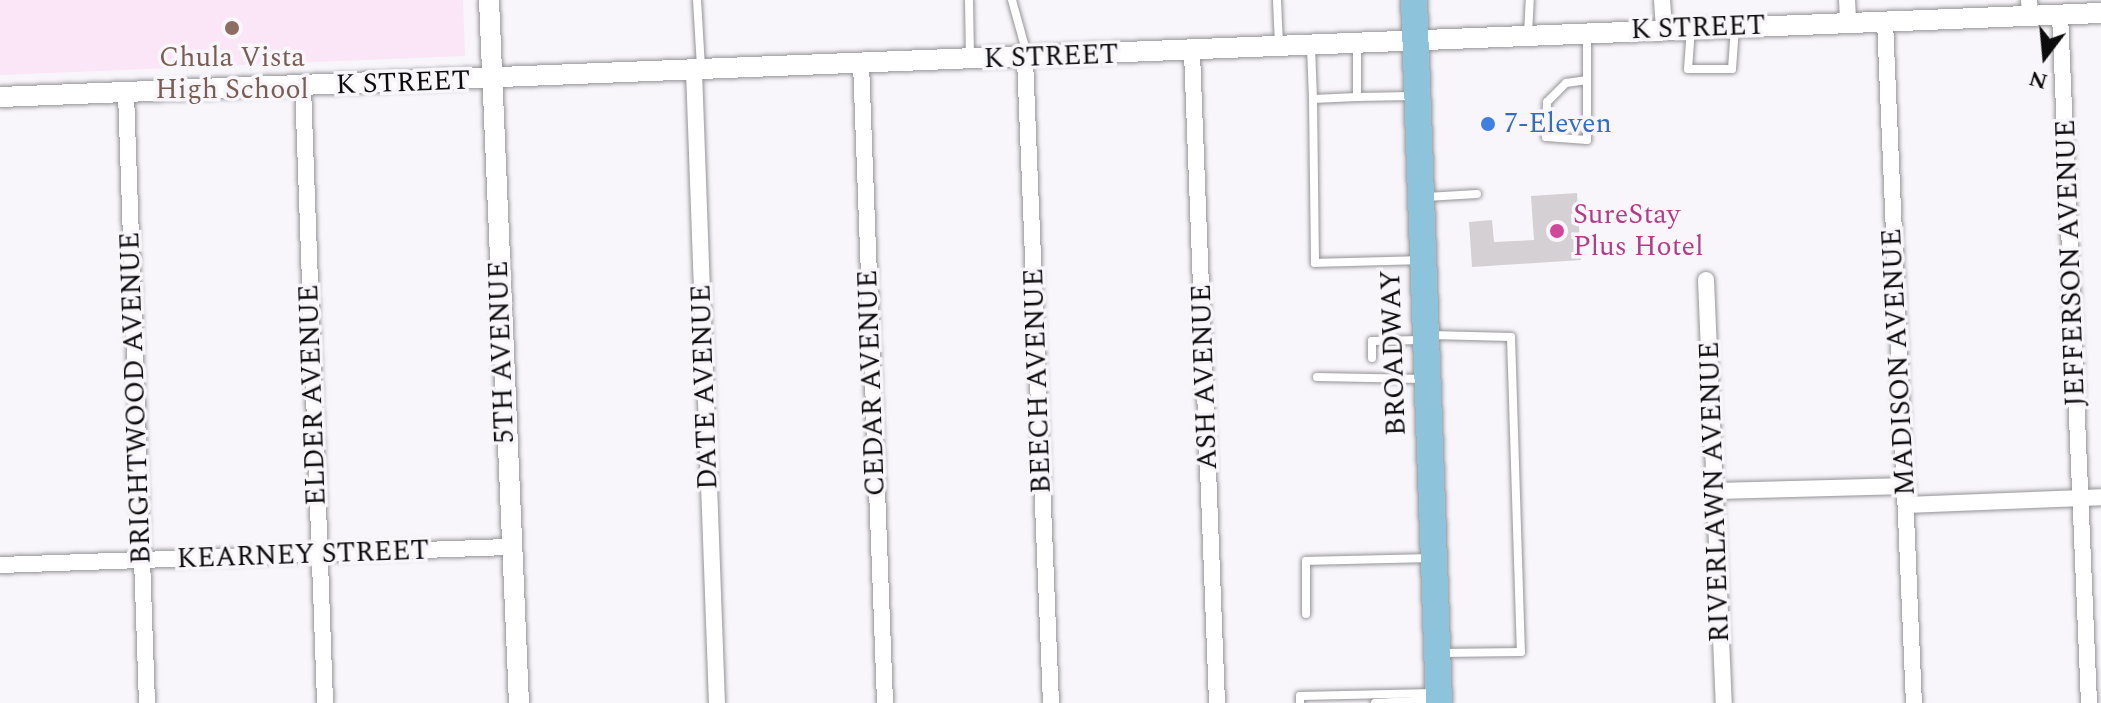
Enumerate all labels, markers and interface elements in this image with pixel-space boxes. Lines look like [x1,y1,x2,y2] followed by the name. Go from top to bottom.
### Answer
[1630,9,1766,47] street label: K STREET
[2005,16,2085,96] north arrow
[223,19,241,37] marker: Chula Vista High School
[983,38,1119,76] street label: K STREET
[155,41,309,107] place label: Chula Vista High School
[2025,61,2051,98] text: N
[335,64,471,102] street label: K STREET
[1504,107,1612,141] place label: 7-Eleven
[1479,115,1497,133] marker: 7-Eleven
[2049,119,2093,407] street label: JEFFERSON AVENUE
[1573,198,1703,264] place label: SureStay Plus Hotel
[1548,222,1566,240] marker: SureStay Plus Hotel
[1875,227,1923,497] street label: MADISON AVENUE
[113,231,159,565] street label: BRIGHTWOOD AVENUE
[482,260,522,444] street label: 5TH AVENUE
[1017,268,1059,494] street label: BEECH AVENUE
[851,269,893,497] street label: CEDAR AVENUE
[1374,269,1414,437] street label: BROADWAY
[1185,283,1225,471] street label: ASH AVENUE
[292,284,334,506] street label: ELDER AVENUE
[685,284,725,490] street label: DATE AVENUE
[1693,341,1737,643] street label: RIVERLAWN AVENUE
[176,534,430,576] street label: KEARNEY STREET

